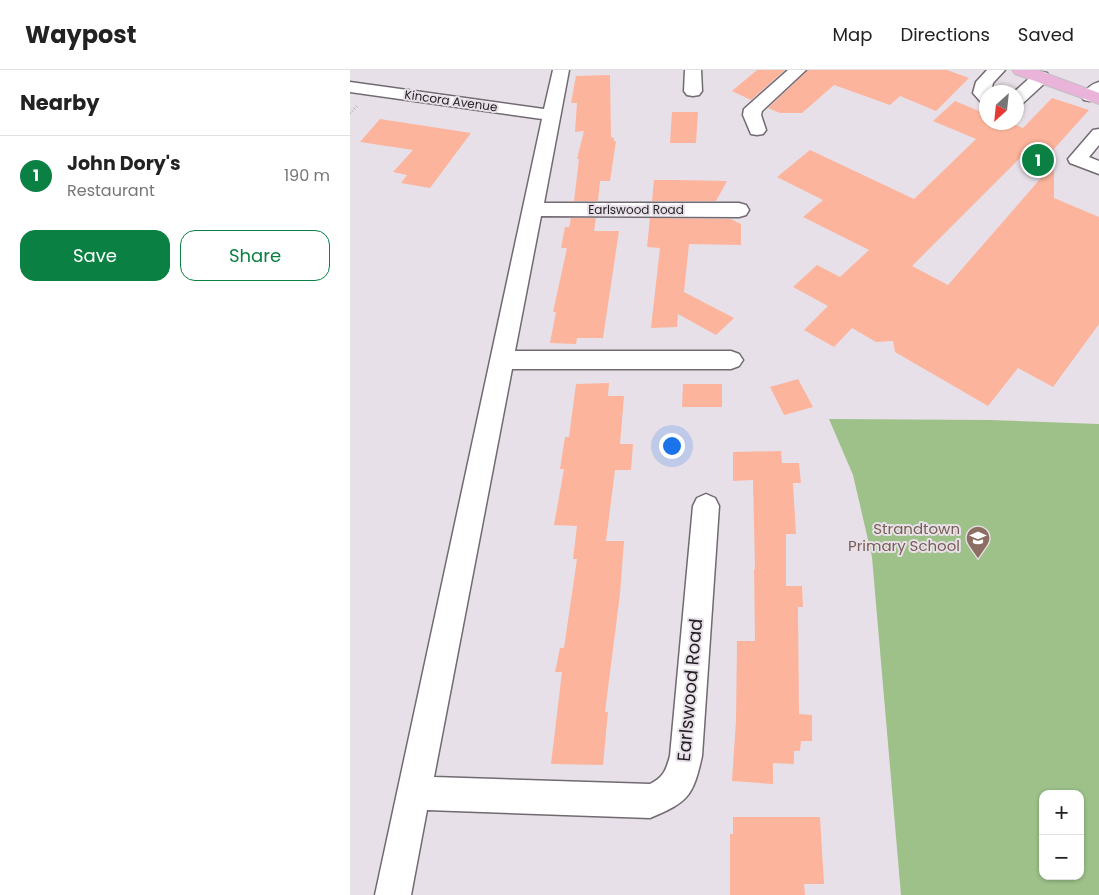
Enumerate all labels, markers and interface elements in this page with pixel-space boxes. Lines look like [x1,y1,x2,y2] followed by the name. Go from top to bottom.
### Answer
[25,18,136,51] text: Waypost
[833,22,872,47] text: Map
[900,22,990,47] text: Directions
[1018,22,1074,47] text: Saved
[979,85,1024,130] north arrow
[404,86,499,115] street label: Kincora Avenue
[20,88,100,117] text: Nearby
[1022,141,1054,179] pin: 1
[67,150,181,177] text: John Dory's
[33,164,39,187] text: 1
[284,164,330,187] text: 190 m
[67,179,155,202] text: Restaurant
[588,201,684,218] street label: Earlswood Road
[20,230,170,281] button: Save
[180,230,330,281] button: Share
[659,433,685,459] your location
[848,518,960,556] place label: Strandtown Primary School
[965,525,991,559] school or university icon: Strandtown Primary School
[671,617,708,763] street label: Earlswood Road
[1039,790,1084,880] map controls
[1039,790,1084,835] button: +
[1039,835,1084,880] button: −

